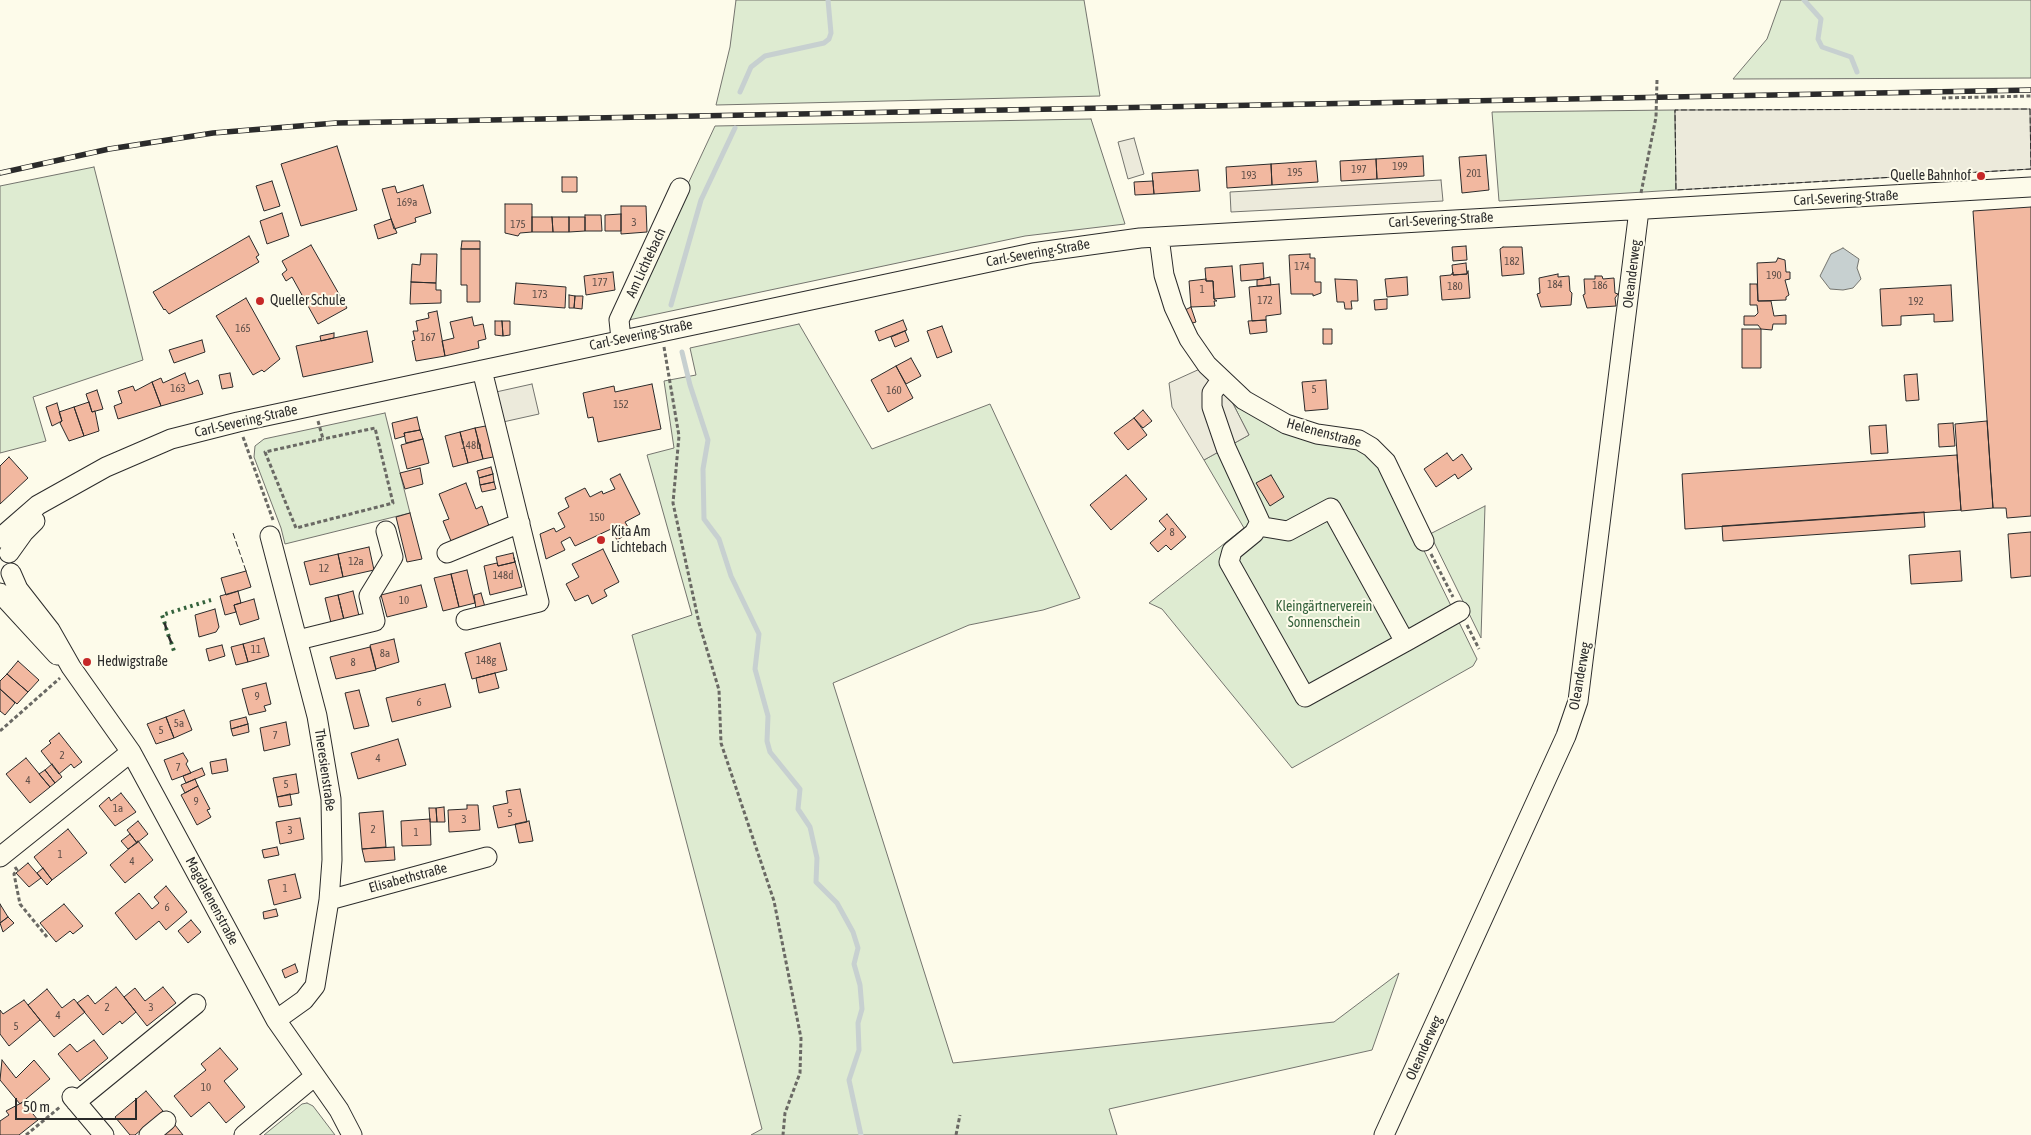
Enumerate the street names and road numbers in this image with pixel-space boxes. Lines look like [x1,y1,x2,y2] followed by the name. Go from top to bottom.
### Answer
[1793,187,1899,209] street label: Carl-Severing-Straße
[1388,209,1494,231] street label: Carl-Severing-Straße
[623,226,669,300] street label: Am Lichtebach
[985,236,1091,270] street label: Carl-Severing-Straße
[1619,239,1645,309] street label: Oleanderweg
[588,316,694,354] street label: Carl-Severing-Straße
[193,401,299,441] street label: Carl-Severing-Straße
[1285,415,1363,451] street label: Helenenstraße
[1566,641,1594,711] street label: Oleanderweg
[311,728,339,812] street label: Theresienstraße
[182,854,242,948] street label: Magdalenenstraße
[367,859,449,897] street label: Elisabethstraße
[1402,1013,1446,1083] street label: Oleanderweg

